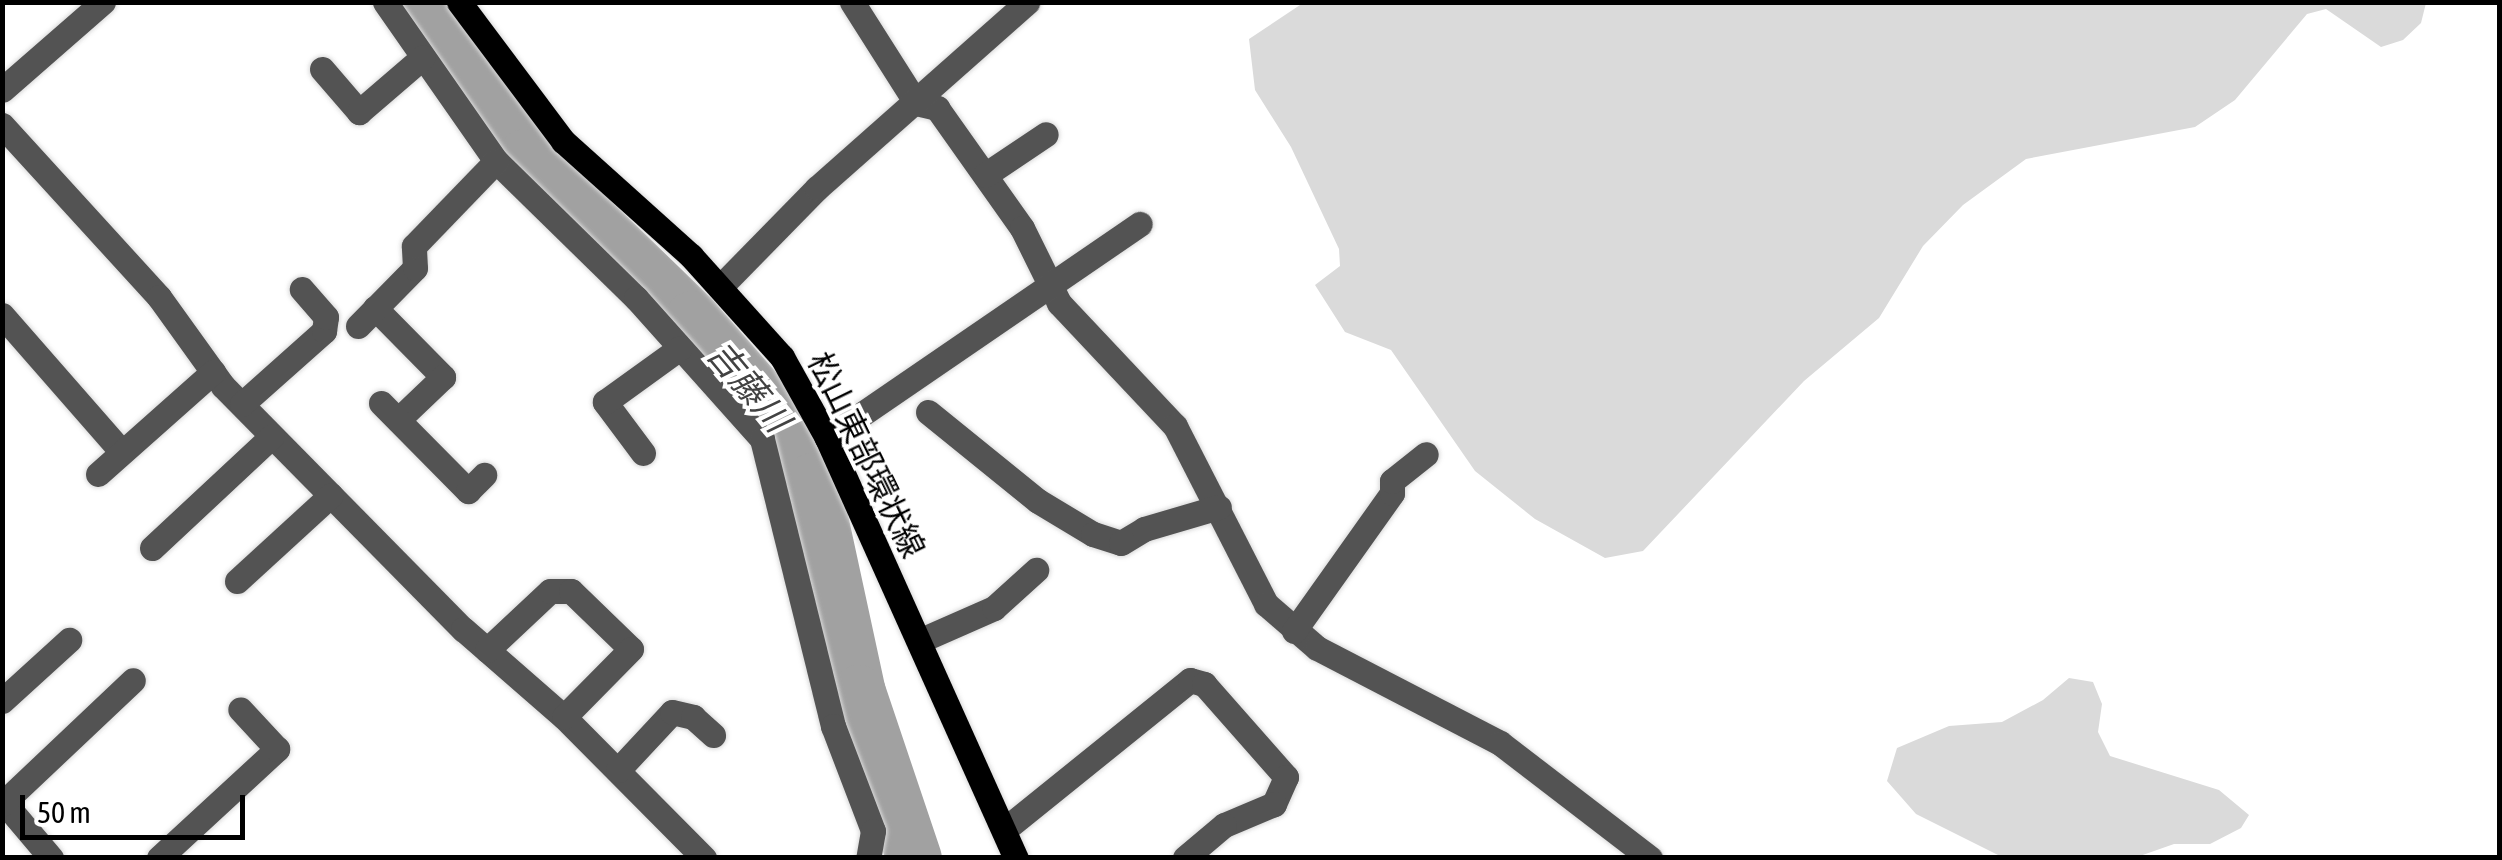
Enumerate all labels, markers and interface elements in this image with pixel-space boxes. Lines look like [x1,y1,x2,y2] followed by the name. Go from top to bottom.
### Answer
[699,332,799,440] water label: 吉藤川
[800,346,932,564] street label: 松山東部環状線
[25,775,250,837] scale bar
[37,795,91,829] text: 50 m

